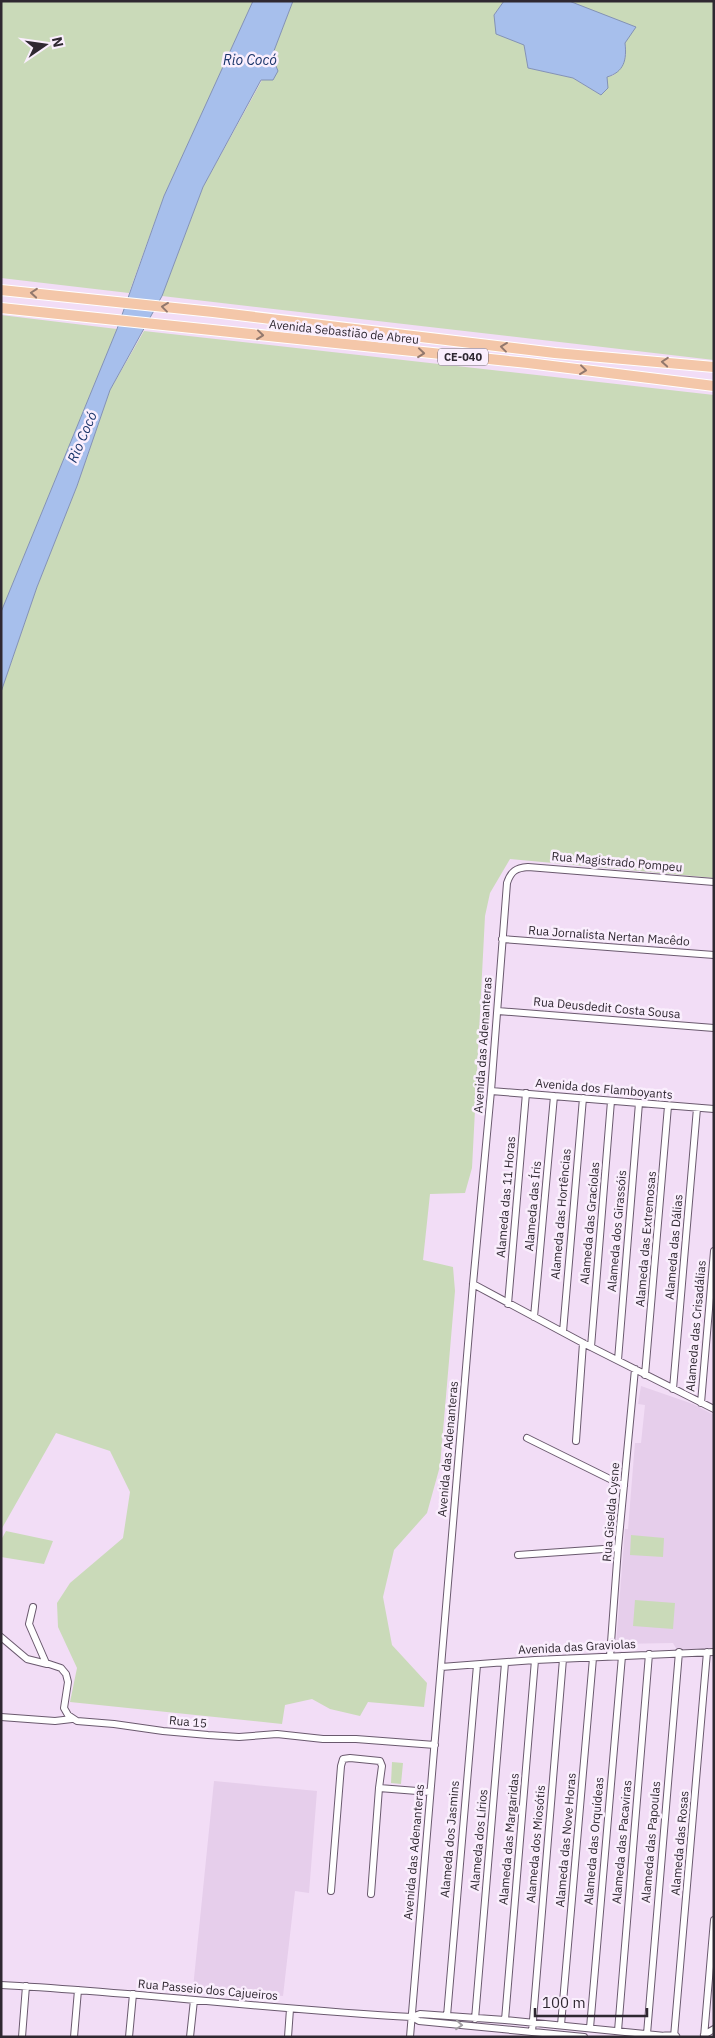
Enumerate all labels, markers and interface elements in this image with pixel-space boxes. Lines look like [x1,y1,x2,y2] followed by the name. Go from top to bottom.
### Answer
[20,20,70,70] north arrow
[48,35,68,49] text: N
[223,51,277,69] water label: Rio Cocó
[30,287,38,298] one-way arrow
[161,302,169,313] one-way arrow
[268,316,420,347] street label: Avenida Sebastião de Abreu
[256,329,264,340] one-way arrow
[499,342,507,353] one-way arrow
[418,347,426,358] one-way arrow
[438,348,488,366] road number: CE-040
[661,357,669,368] one-way arrow
[579,364,587,375] one-way arrow
[63,408,101,465] water label: Rio Cocó
[551,848,683,875] street label: Rua Magistrado Pompeu
[528,922,691,949] street label: Rua Jornalista Nertan Macêdo
[470,976,495,1114] street label: Avenida das Adenanteras
[533,994,682,1021] street label: Rua Deusdedit Costa Sousa
[535,1075,673,1102] street label: Avenida dos Flamboyants
[493,1136,518,1258] street label: Alameda das 11 Horas
[547,1148,574,1280] street label: Alameda das Hortências
[521,1160,544,1252] street label: Alameda das Íris
[577,1161,602,1285] street label: Alameda das Gracíolas
[604,1169,629,1293] street label: Alameda dos Girassóis
[632,1170,659,1307] street label: Alameda das Extremosas
[661,1194,686,1300] street label: Alameda das Dálias
[682,1260,709,1392] street label: Alameda das Crisadálias
[434,1380,461,1518] street label: Avenida das Adenanteras
[599,1461,622,1562] street label: Rua Giselda Cysne
[518,1636,636,1657] street label: Avenida das Graviolas
[168,1712,208,1731] street label: Rua 15
[495,1772,522,1905] street label: Alameda das Margaridas
[552,1772,579,1908] street label: Alameda das Nove Horas
[580,1776,607,1905] street label: Alameda das Orquídeas
[609,1779,634,1904] street label: Alameda das Pacaviras
[437,1780,462,1898] street label: Alameda dos Jasmins
[638,1780,663,1904] street label: Alameda das Papoulas
[400,1783,427,1921] street label: Avenida das Adenanteras
[523,1784,548,1903] street label: Alameda dos Miosótis
[467,1788,490,1891] street label: Alameda dos Lírios
[667,1790,692,1896] street label: Alameda das Rosas
[137,1976,279,2003] street label: Rua Passeio dos Cajueiros
[535,1986,648,2018] scale bar
[542,1993,586,2012] text: 100 m
[456,2019,464,2030] one-way arrow

